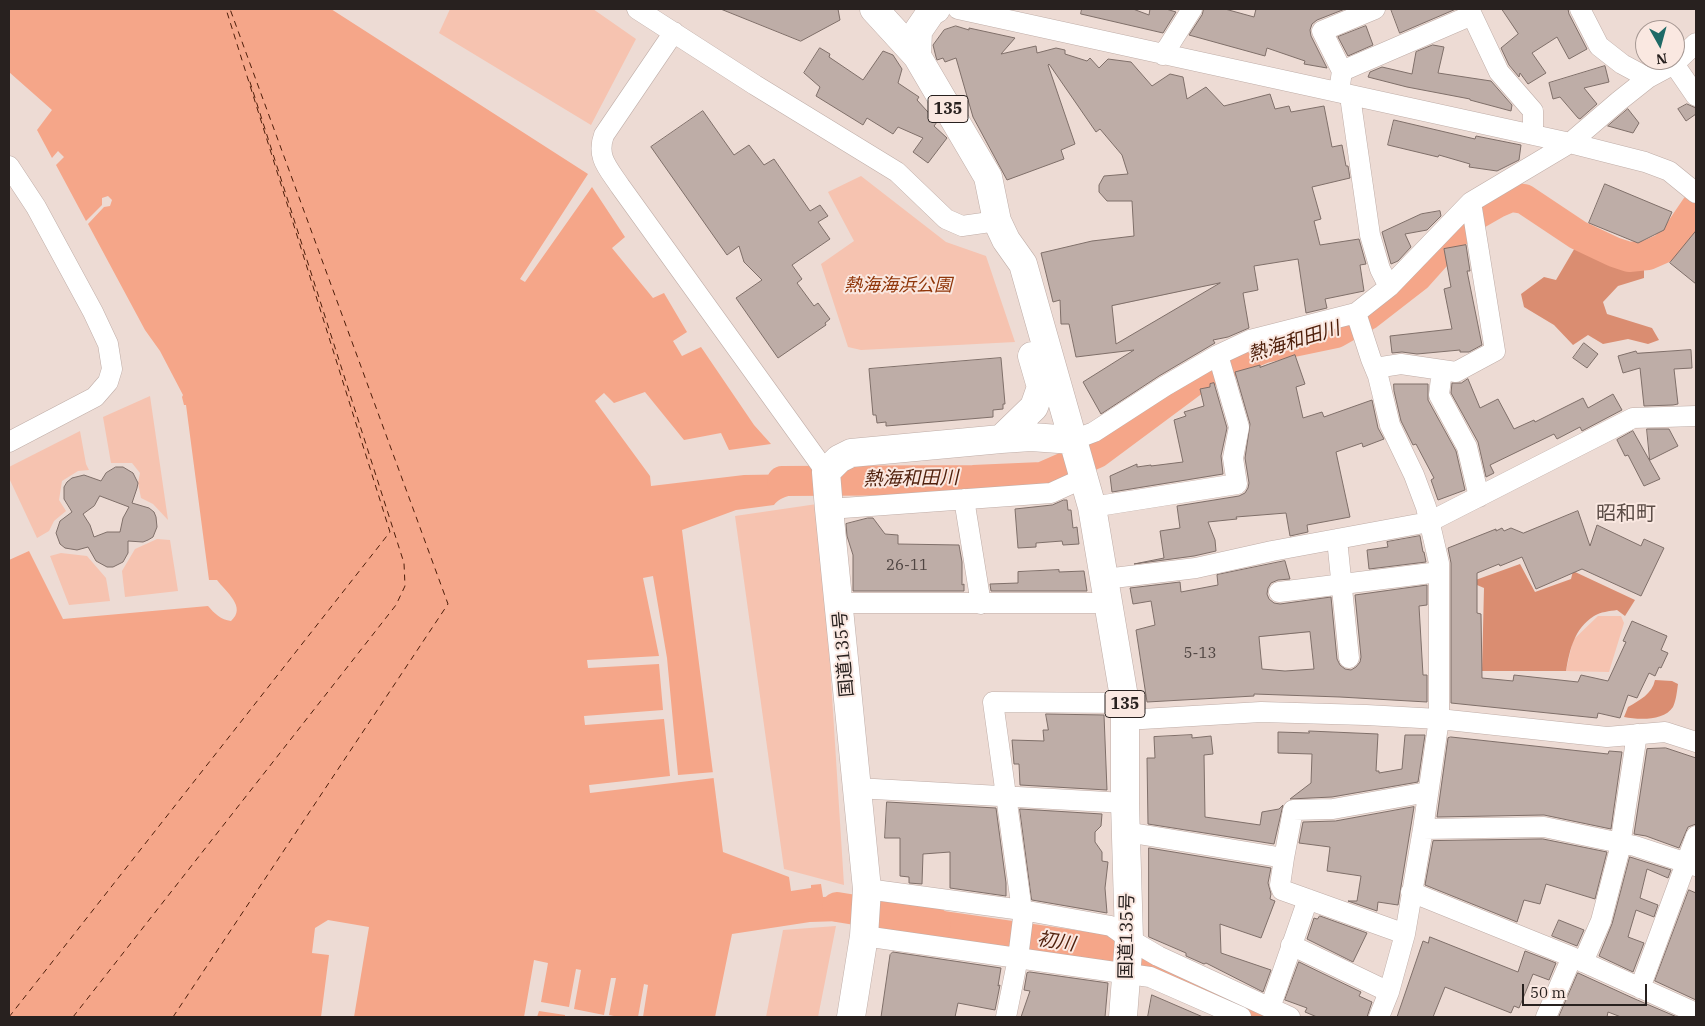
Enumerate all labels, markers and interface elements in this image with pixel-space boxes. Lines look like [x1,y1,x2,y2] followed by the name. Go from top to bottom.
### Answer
[1635,20,1685,70] north arrow
[1655,49,1668,69] text: N
[928,96,968,122] road number: 135
[844,275,952,297] park label: 熱海海浜公園
[1245,317,1343,367] water label: 熱海和田川
[863,467,959,491] water label: 熱海和田川
[1596,502,1656,526] district label: 昭和町
[886,557,928,575] house number: 26-11
[829,610,859,698] street label: 国道135号
[1184,645,1216,663] house number: 5-13
[1105,691,1145,718] road number: 135
[1115,893,1139,979] street label: 国道135号
[1035,928,1077,956] water label: 初川
[1525,974,1650,1006] scale bar
[1530,983,1566,1002] text: 50 m

